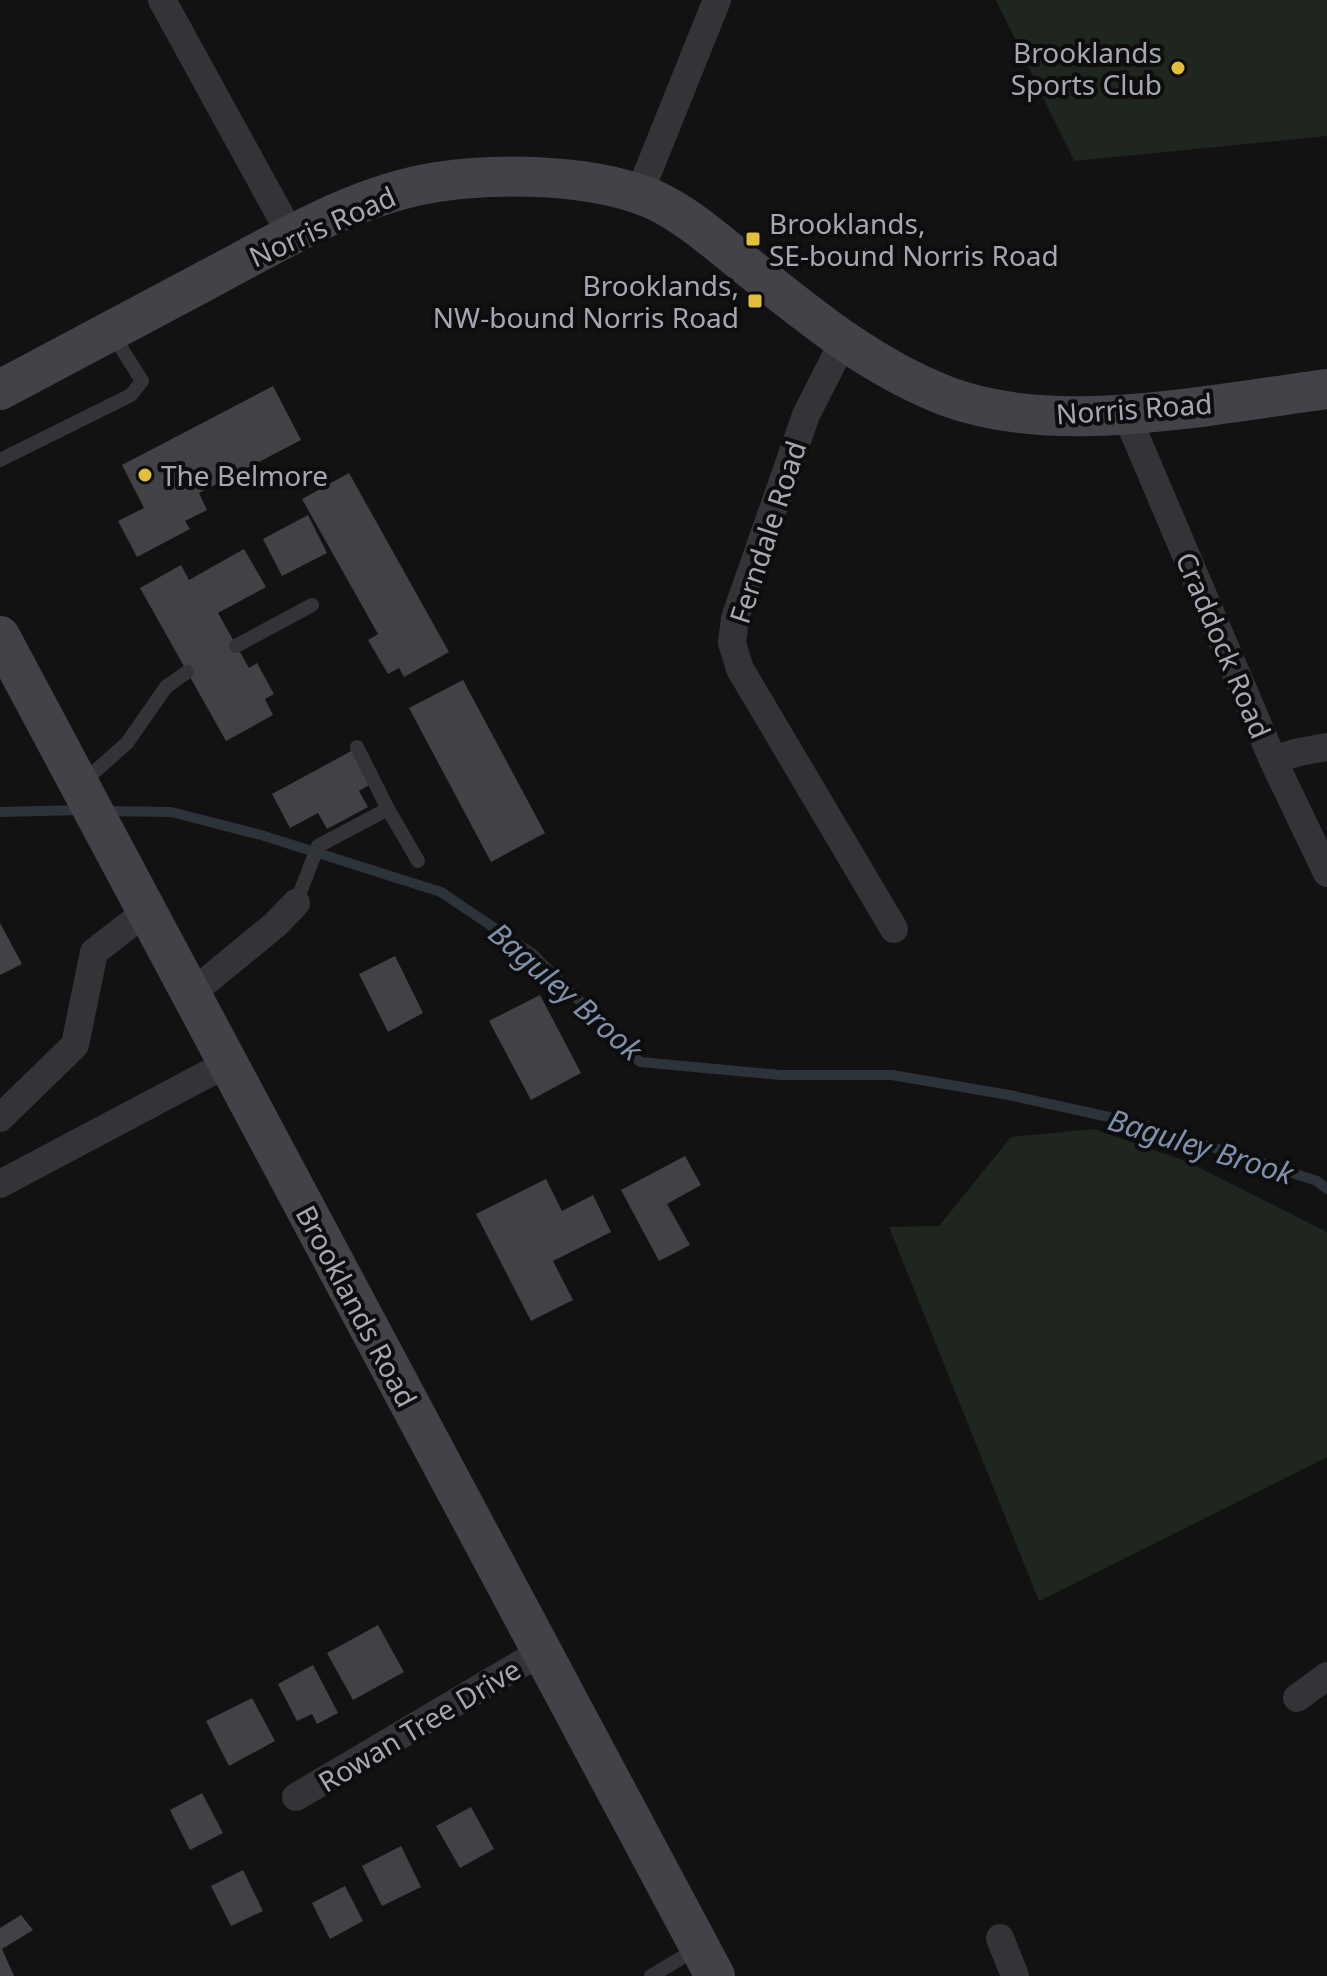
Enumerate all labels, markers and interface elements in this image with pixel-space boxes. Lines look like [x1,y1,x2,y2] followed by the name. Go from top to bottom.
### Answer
[1011,33,1162,103] place label: Brooklands Sports Club
[1169,59,1187,77] marker: Brooklands Sports Club
[243,177,401,275] street label: Norris Road
[769,204,1059,274] place label: Brooklands, SE-bound Norris Road
[744,230,762,248] marker: Brooklands, SE-bound Norris Road
[433,266,739,336] place label: Brooklands, NW-bound Norris Road
[746,292,764,310] marker: Brooklands, NW-bound Norris Road
[1055,384,1213,432] street label: Norris Road
[720,436,814,628] street label: Ferndale Road
[161,456,328,494] place label: The Belmore
[136,466,154,484] marker: The Belmore
[1168,546,1280,744] street label: Craddock Road
[480,913,653,1070] water label: Baguley Brook
[1103,1098,1300,1194] water label: Baguley Brook
[288,1198,426,1414] street label: Brooklands Road
[311,1650,527,1800] street label: Rowan Tree Drive

